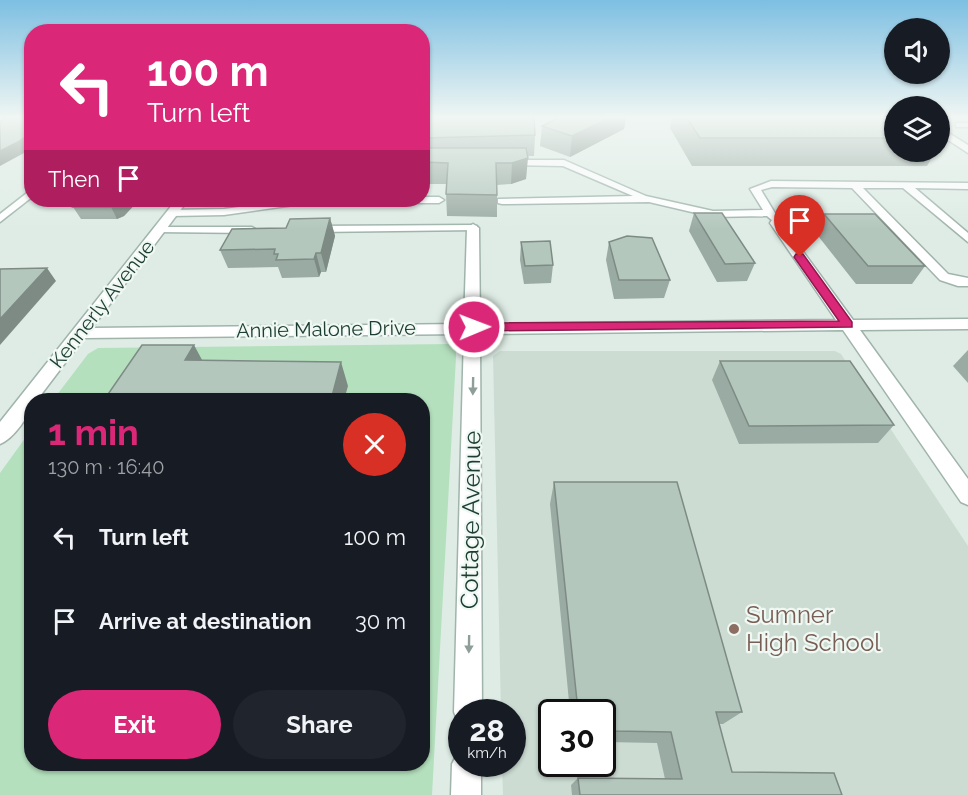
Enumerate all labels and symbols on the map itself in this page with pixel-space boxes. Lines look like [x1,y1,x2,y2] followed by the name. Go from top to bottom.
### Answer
[774,195,825,257] pin
[44,235,160,373] street label: Kennerly Avenue
[442,295,506,359] position arrow
[236,315,416,343] street label: Annie Malone Drive
[468,376,478,395] one-way arrow
[454,431,487,609] street label: Cottage Avenue
[746,600,881,657] place label: Sumner High School
[727,622,741,636] marker: Sumner High School
[464,634,474,653] one-way arrow
[538,699,616,777] speed limit sign: 30

